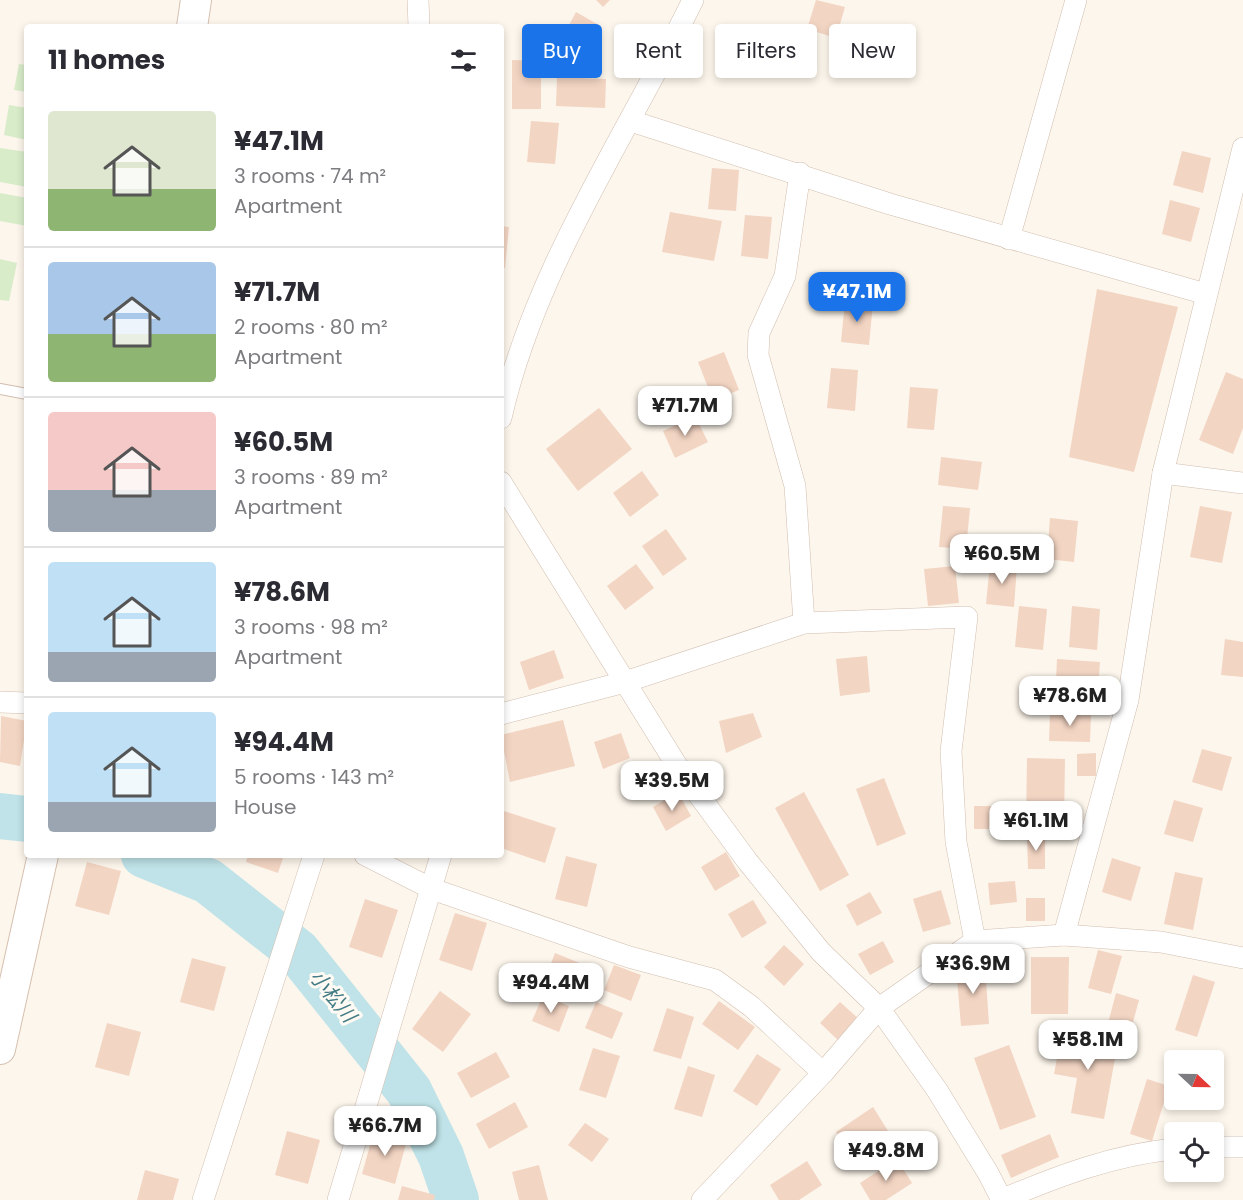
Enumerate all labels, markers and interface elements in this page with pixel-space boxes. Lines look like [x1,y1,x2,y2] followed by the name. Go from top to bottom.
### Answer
[522,24,602,78] chip: Buy
[614,24,703,78] chip: Rent
[715,24,817,78] chip: Filters
[829,24,916,78] chip: New
[48,42,165,78] text: 11 homes
[447,44,480,77] icon: filters
[234,123,324,159] text: ¥47.1M
[96,135,168,207] icon: home
[234,162,386,190] text: 3 rooms · 74 m²
[234,192,342,220] text: Apartment
[808,272,906,323] pin: ¥47.1M
[234,274,320,310] text: ¥71.7M
[822,277,892,305] text: ¥47.1M
[96,286,168,358] icon: home
[234,313,388,341] text: 2 rooms · 80 m²
[234,343,342,371] text: Apartment
[636,386,734,437] pin: ¥71.7M
[652,391,718,419] text: ¥71.7M
[234,424,333,460] text: ¥60.5M
[96,436,168,508] icon: home
[234,463,388,491] text: 3 rooms · 89 m²
[234,493,342,521] text: Apartment
[953,534,1051,585] pin: ¥60.5M
[964,539,1040,567] text: ¥60.5M
[234,574,330,610] text: ¥78.6M
[96,586,168,658] icon: home
[234,613,388,641] text: 3 rooms · 98 m²
[234,643,342,671] text: Apartment
[1021,676,1119,727] pin: ¥78.6M
[1033,681,1107,709] text: ¥78.6M
[234,724,334,760] text: ¥94.4M
[96,736,168,808] icon: home
[623,761,721,812] pin: ¥39.5M
[234,763,394,791] text: 5 rooms · 143 m²
[635,766,709,794] text: ¥39.5M
[234,793,296,821] text: House
[987,801,1085,852] pin: ¥61.1M
[1003,806,1069,834] text: ¥61.1M
[924,944,1022,995] pin: ¥36.9M
[936,949,1010,977] text: ¥36.9M
[502,963,600,1014] pin: ¥94.4M
[303,964,364,1030] water label: 小松川
[513,968,589,996] text: ¥94.4M
[1039,1020,1137,1071] pin: ¥58.1M
[1053,1025,1123,1053] text: ¥58.1M
[1164,1050,1224,1110] north arrow
[1164,1050,1224,1182] map controls
[336,1106,434,1157] pin: ¥66.7M
[348,1111,422,1139] text: ¥66.7M
[1164,1122,1224,1182] button: locate
[837,1131,935,1182] pin: ¥49.8M
[848,1136,924,1164] text: ¥49.8M

